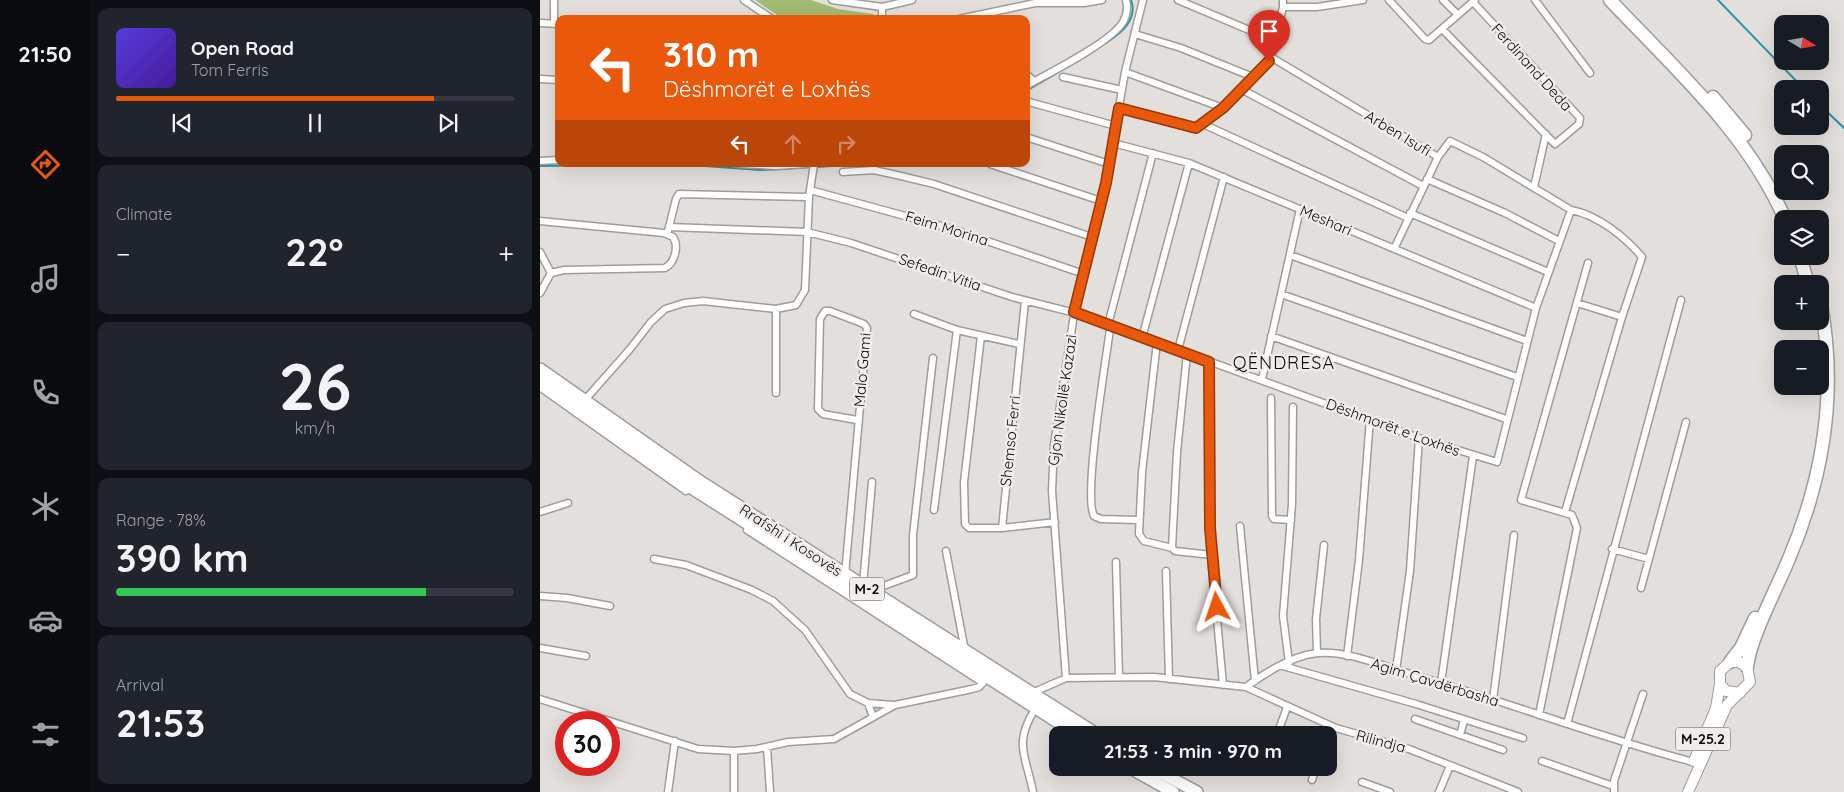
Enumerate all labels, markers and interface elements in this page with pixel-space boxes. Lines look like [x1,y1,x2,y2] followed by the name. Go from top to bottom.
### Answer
[1248,10,1290,61] pin
[1774,15,1829,70] north arrow
[1774,15,1829,395] map controls
[1255,17,1283,45] icon: arrive
[1488,19,1576,115] street label: Ferdinand Deda
[663,32,759,76] text: 310 m
[580,35,645,100] icon: left
[191,36,294,60] text: Open Road
[18,40,72,68] text: 21:50
[191,60,268,80] text: Tom Ferris
[663,75,871,103] text: Dëshmorët e Loxhës
[1774,80,1829,135] button: sound
[1362,106,1434,160] street label: Arben Isufi
[168,109,196,137] icon: previous
[301,109,329,137] icon: pause
[434,109,462,137] icon: next
[726,130,754,158] icon: left
[779,130,807,158] icon: ahead
[832,130,860,158] icon: right
[1774,145,1829,200] button: search
[28,147,63,182] icon: directions
[1297,201,1355,239] street label: Meshari
[116,204,172,224] text: Climate
[903,206,991,250] street label: Feim Morina
[1774,210,1829,265] button: layers
[285,228,343,276] text: 22°
[116,236,131,271] text: −
[498,236,514,271] text: +
[896,249,984,295] street label: Sefedin Vitia
[28,261,63,296] icon: music
[1774,275,1829,330] button: +
[849,332,875,408] street label: Malo Gami
[1043,333,1081,467] street label: Gjon Nikollë Kazazi
[1774,340,1829,395] button: −
[279,345,351,426] text: 26
[1233,351,1335,374] district label: QËNDRESA
[28,375,63,410] icon: phone
[1323,394,1463,460] street label: Dëshmorët e Loxhës
[996,395,1024,487] street label: Shemso Ferri
[295,418,335,438] text: km/h
[28,489,63,524] icon: climate
[736,500,846,580] street label: Rrafshi i Kosovës
[116,510,206,530] text: Range · 78%
[116,534,249,582] text: 390 km
[850,578,884,600] road number: M-2
[1190,580,1242,632] position arrow
[28,603,63,638] icon: car
[1369,654,1501,710] street label: Agim Çavdërbasha
[116,675,164,695] text: Arrival
[116,699,205,747] text: 21:53
[555,711,620,776] speed limit sign: 30
[28,717,63,752] icon: filters
[1354,725,1408,757] street label: Rilindja
[1676,728,1730,751] road number: M-25.2
[1104,739,1282,763] text: 21:53 · 3 min · 970 m

